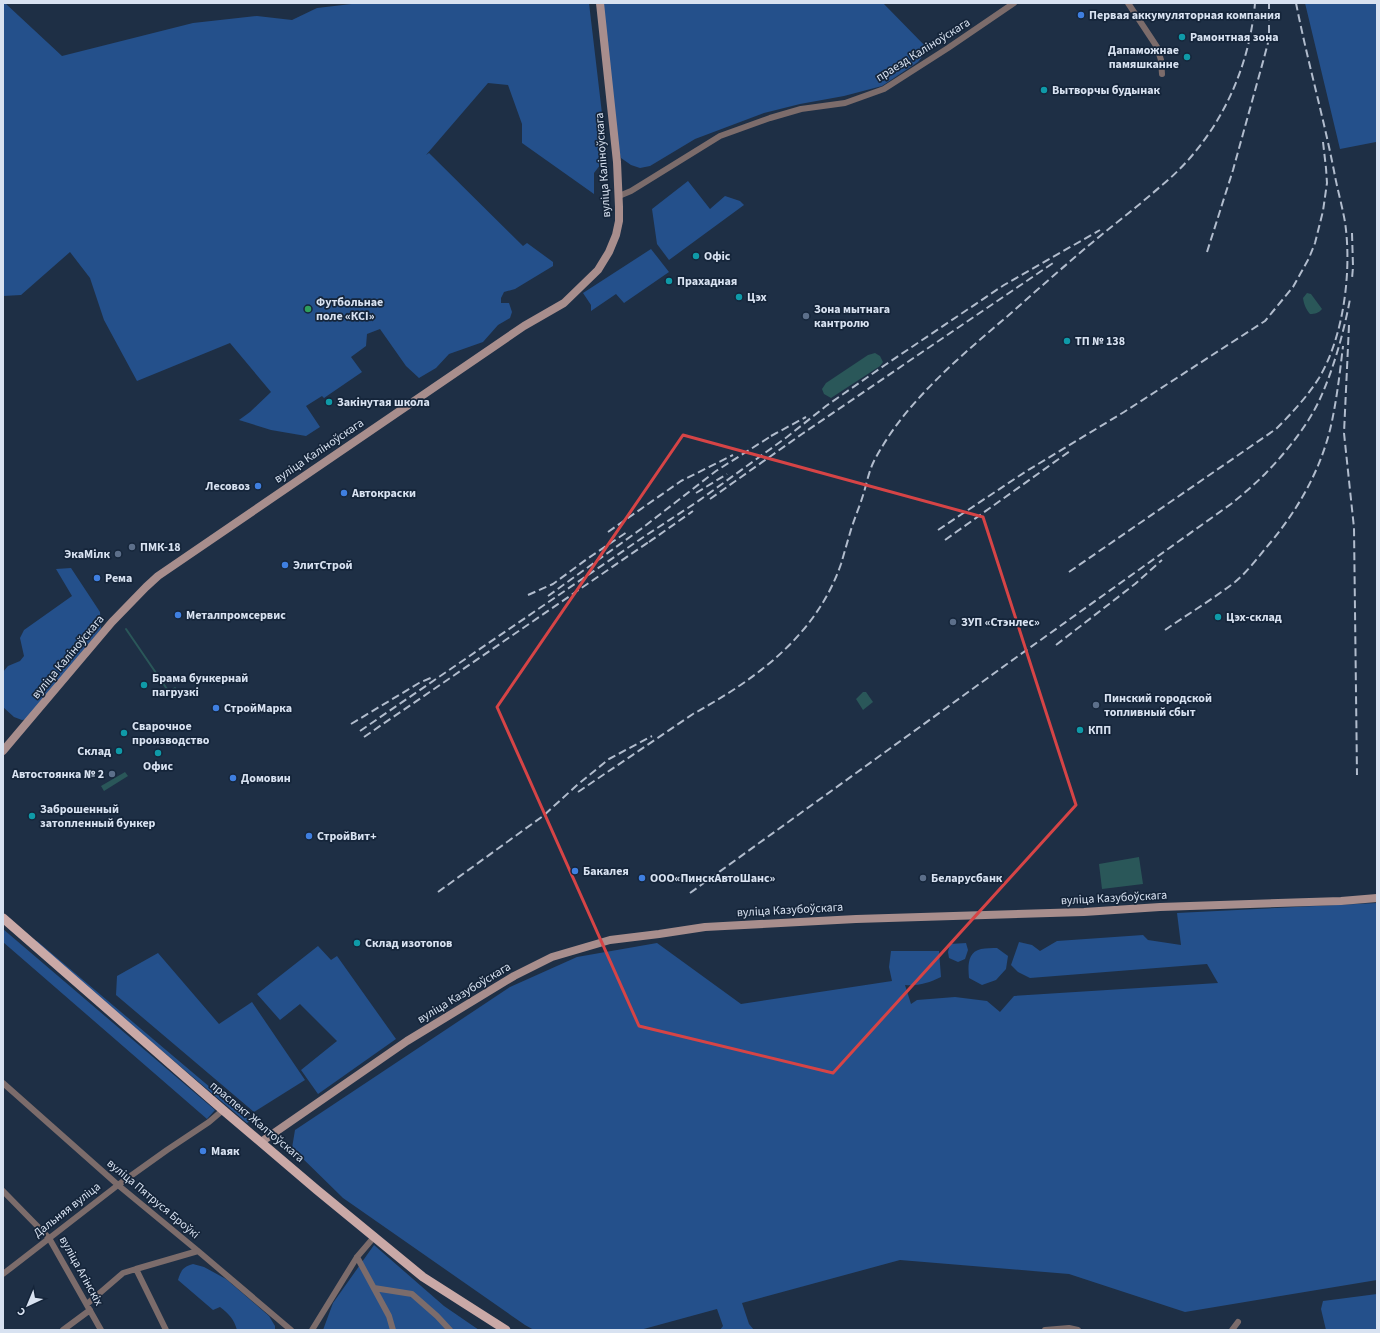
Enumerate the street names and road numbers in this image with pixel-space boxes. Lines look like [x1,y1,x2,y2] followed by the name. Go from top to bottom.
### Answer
[873,14,973,86] street label: праезд Каліноўскага
[591,112,615,218] street label: вуліца Каліноўскага
[271,415,367,487] street label: вуліца Каліноўскага
[28,611,108,703] street label: вуліца Каліноўскага
[1060,887,1168,909] street label: вуліца Казубоўскага
[736,899,844,921] street label: вуліца Казубоўскага
[414,958,514,1028] street label: вуліца Казубоўскага
[206,1077,308,1167] street label: праспект Жалтоўскага
[103,1155,203,1243] street label: вуліца Пятруся Броўкі
[30,1178,104,1242] street label: Дальняя вуліца
[55,1233,107,1309] street label: вуліца Агінскіх

